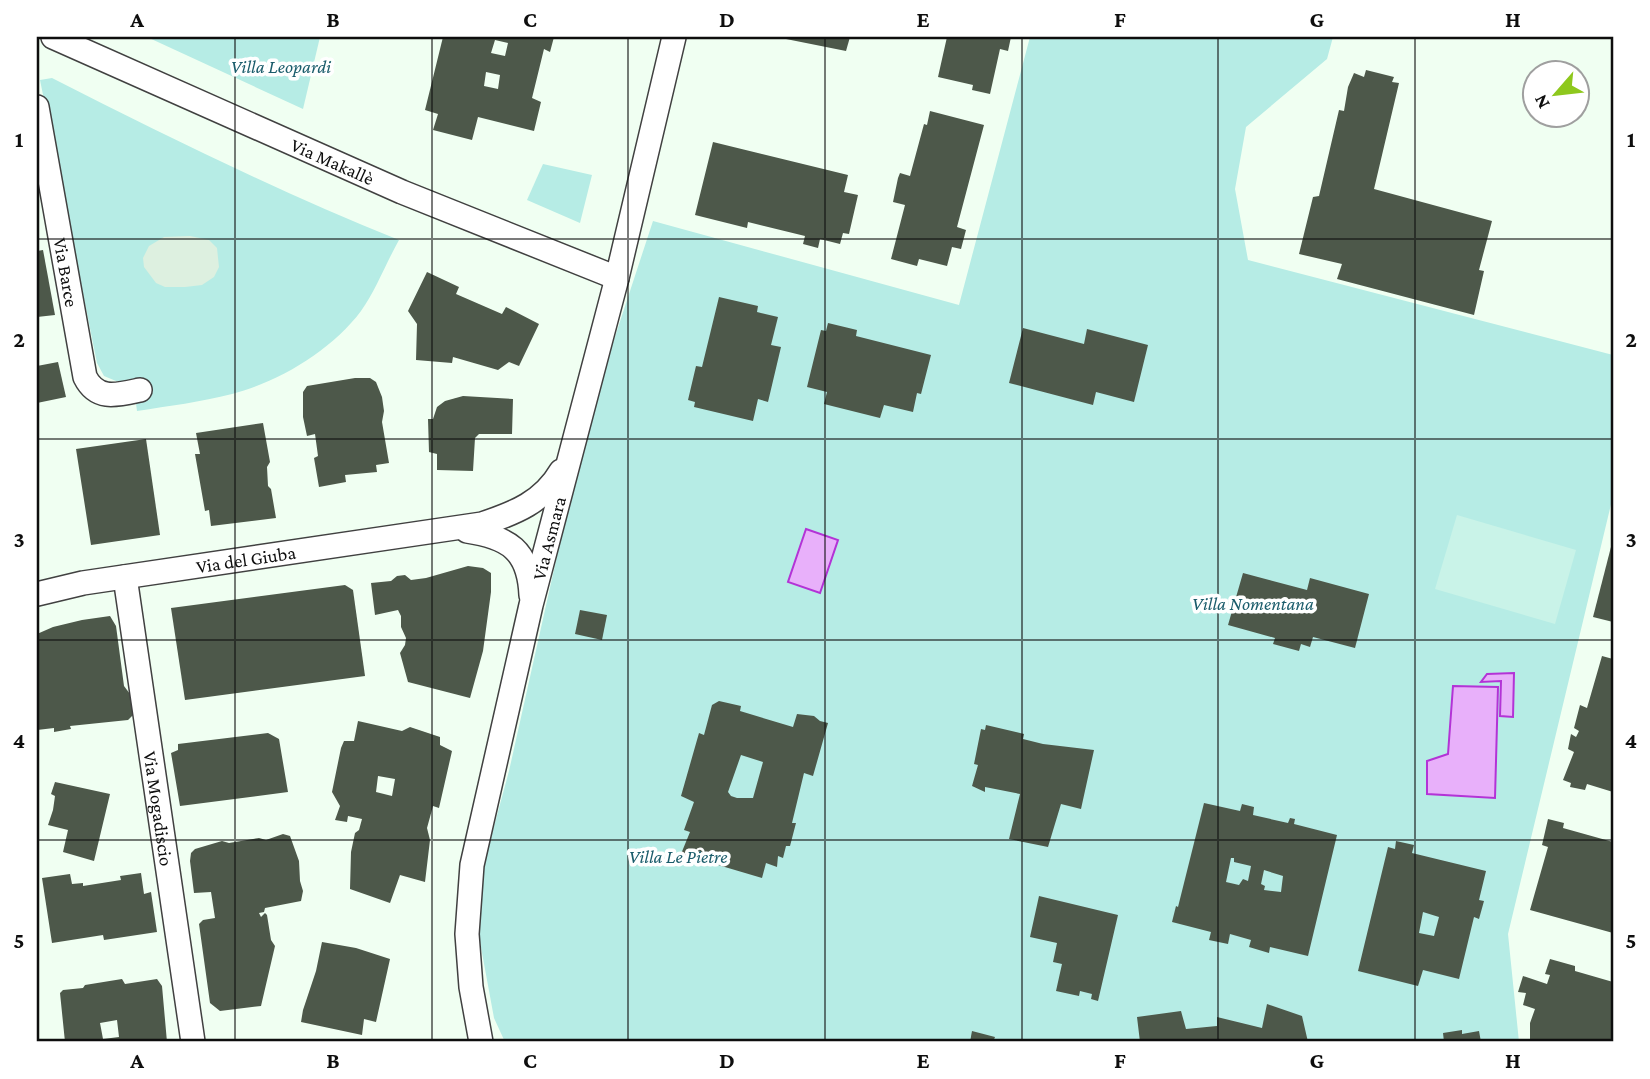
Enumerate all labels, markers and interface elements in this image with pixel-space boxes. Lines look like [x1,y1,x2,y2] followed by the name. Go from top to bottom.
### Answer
[129,6,144,32] text: A
[326,6,340,32] text: B
[523,6,537,32] text: C
[719,6,735,32] text: D
[916,6,930,32] text: E
[1114,6,1126,32] text: F
[1310,6,1325,32] text: G
[1505,6,1521,32] text: H
[231,56,332,77] park label: Villa Leopardi
[1520,60,1590,130] north arrow
[1529,91,1554,112] text: N
[15,126,24,152] text: 1
[1627,126,1636,152] text: 1
[288,134,377,189] street label: Via Makallè
[50,236,83,309] street label: Via Barce
[13,326,25,352] text: 2
[1625,326,1637,352] text: 2
[528,494,570,582] street label: Via Asmara
[13,526,25,552] text: 3
[1625,526,1637,552] text: 3
[195,541,297,577] street label: Via del Giuba
[1192,593,1314,614] park label: Villa Nomentana
[13,727,25,753] text: 4
[1625,727,1637,753] text: 4
[140,750,178,867] street label: Via Mogadiscio
[629,846,727,867] park label: Villa Le Pietre
[13,927,25,953] text: 5
[1625,927,1637,953] text: 5
[129,1047,144,1073] text: A
[326,1047,340,1073] text: B
[523,1047,537,1073] text: C
[719,1047,735,1073] text: D
[916,1047,930,1073] text: E
[1114,1047,1126,1073] text: F
[1310,1047,1325,1073] text: G
[1505,1047,1521,1073] text: H

